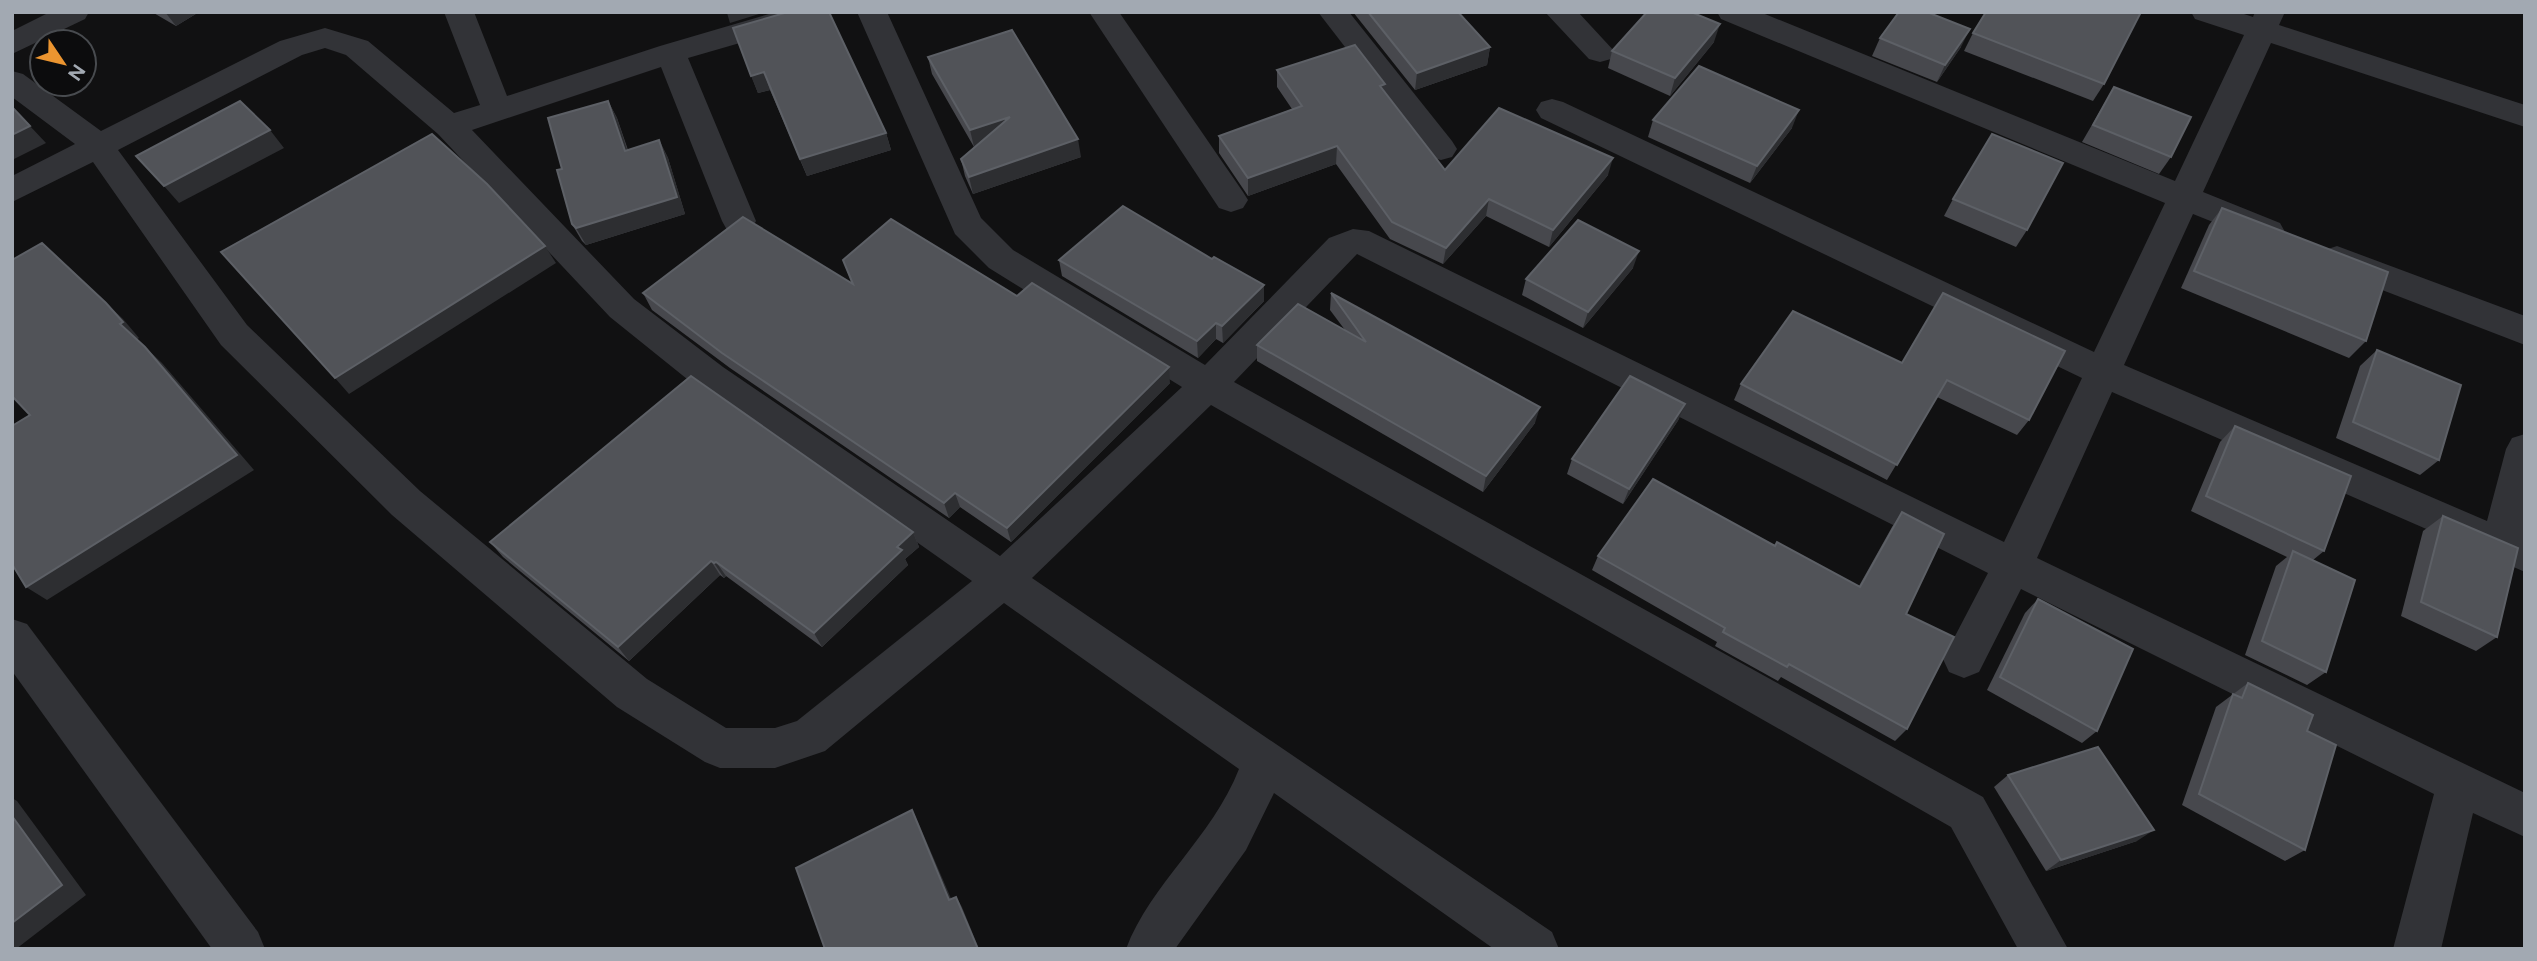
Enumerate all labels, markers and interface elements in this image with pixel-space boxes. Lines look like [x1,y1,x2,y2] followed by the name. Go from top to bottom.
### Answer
[28,28,98,98] north arrow
[63,60,90,85] text: N

